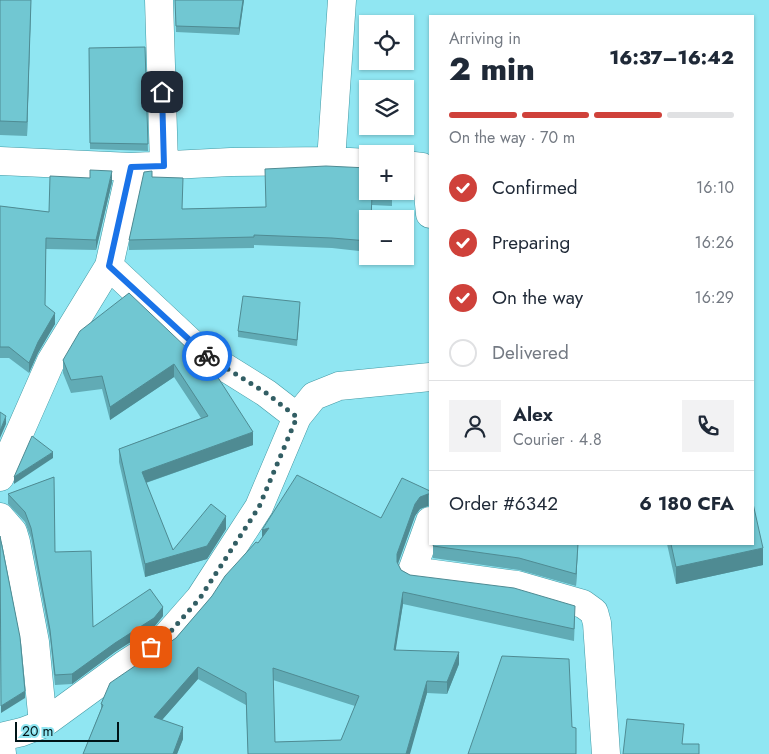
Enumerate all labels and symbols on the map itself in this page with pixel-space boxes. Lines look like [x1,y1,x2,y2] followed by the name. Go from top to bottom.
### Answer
[141,71,183,113] pin
[182,331,232,381] courier
[130,626,172,668] pin
[15,719,119,742] scale bar

